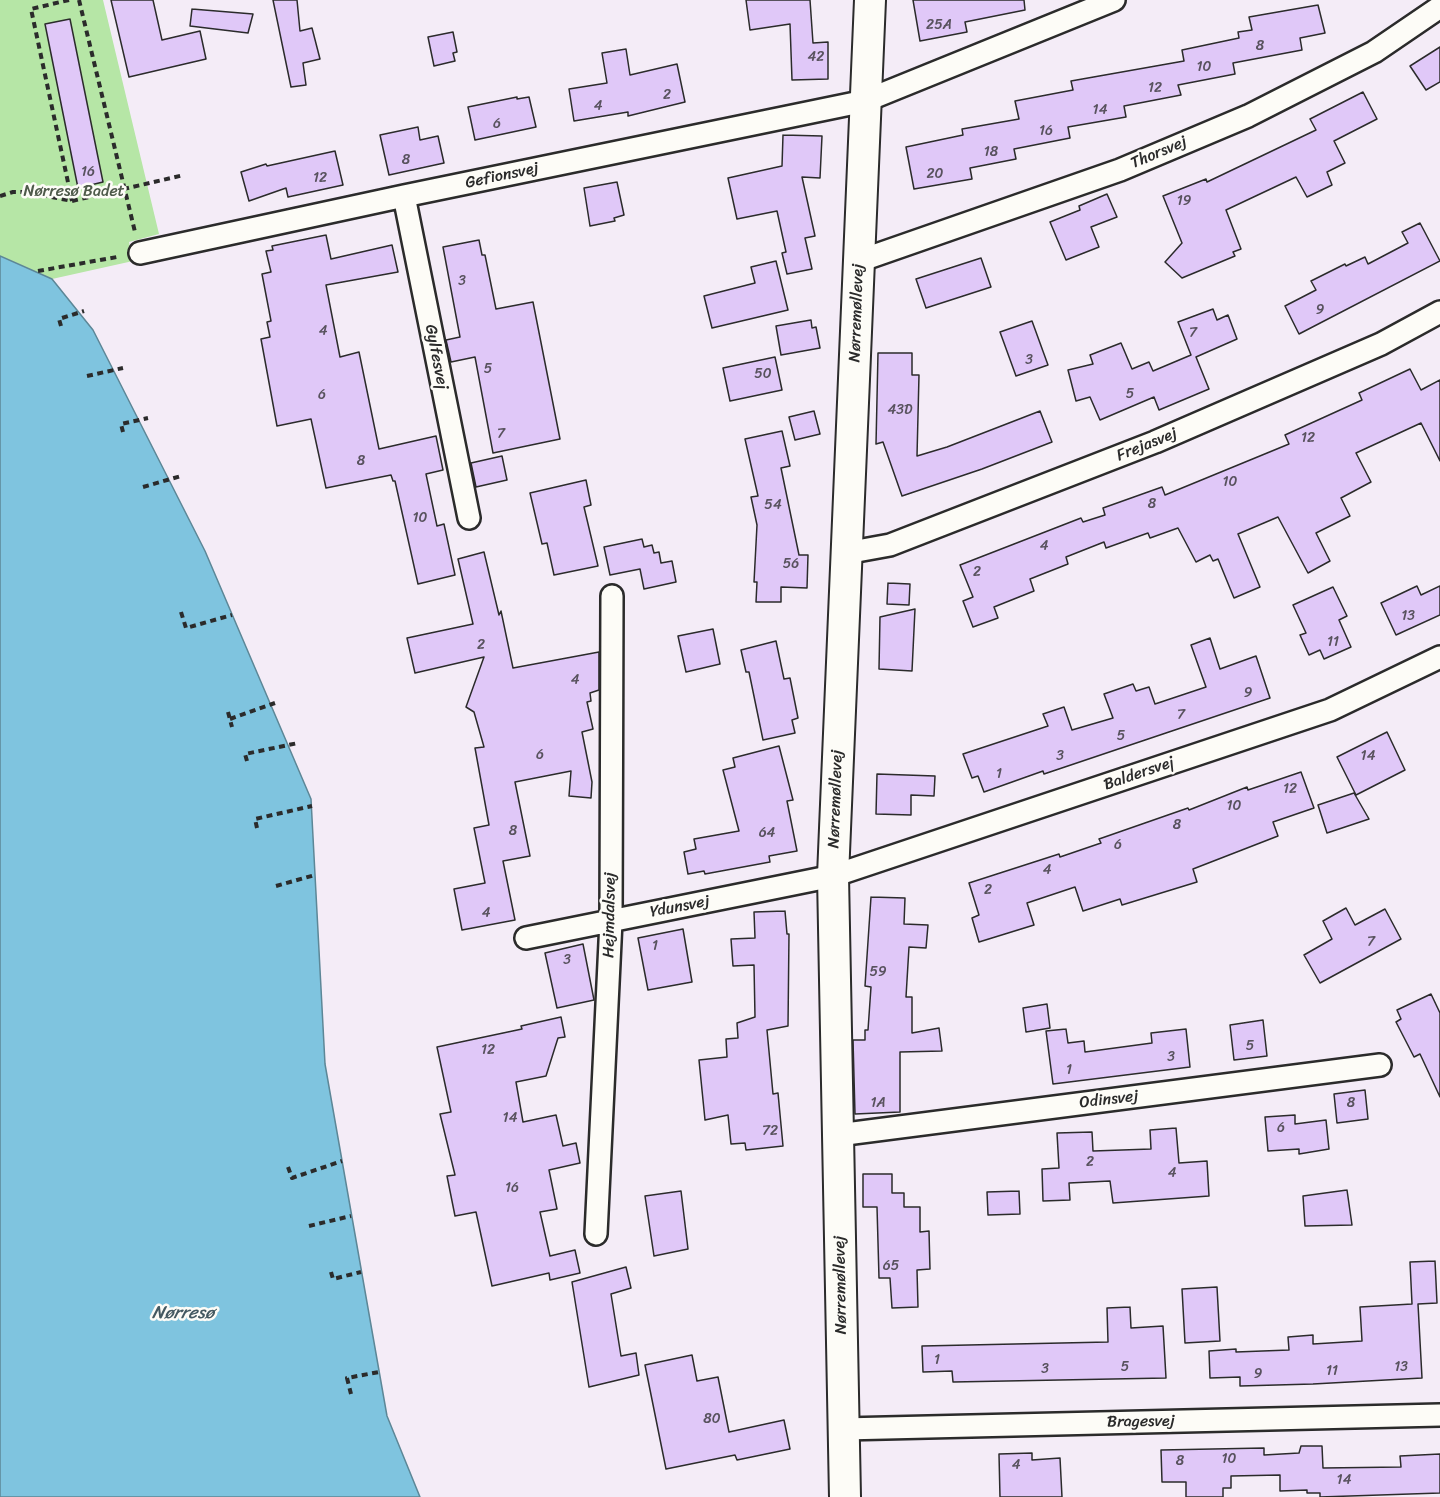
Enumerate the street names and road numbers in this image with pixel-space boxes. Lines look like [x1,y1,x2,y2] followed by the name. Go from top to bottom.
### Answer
[1128,133,1190,173] street label: Thorsvej
[464,159,540,193] street label: Gefionsvej
[846,263,868,363] street label: Nørremøllevej
[420,323,452,391] street label: Gylfesvej
[1114,424,1180,466] street label: Frejasvej
[825,749,847,849] street label: Nørremøllevej
[1101,753,1177,795] street label: Baldersvej
[600,872,620,958] street label: Hejmdalsvej
[649,892,711,922] street label: Ydunsvej
[1078,1087,1140,1113] street label: Odinsvej
[831,1236,851,1334] street label: Nørremøllevej
[1107,1412,1175,1432] street label: Bragesvej

